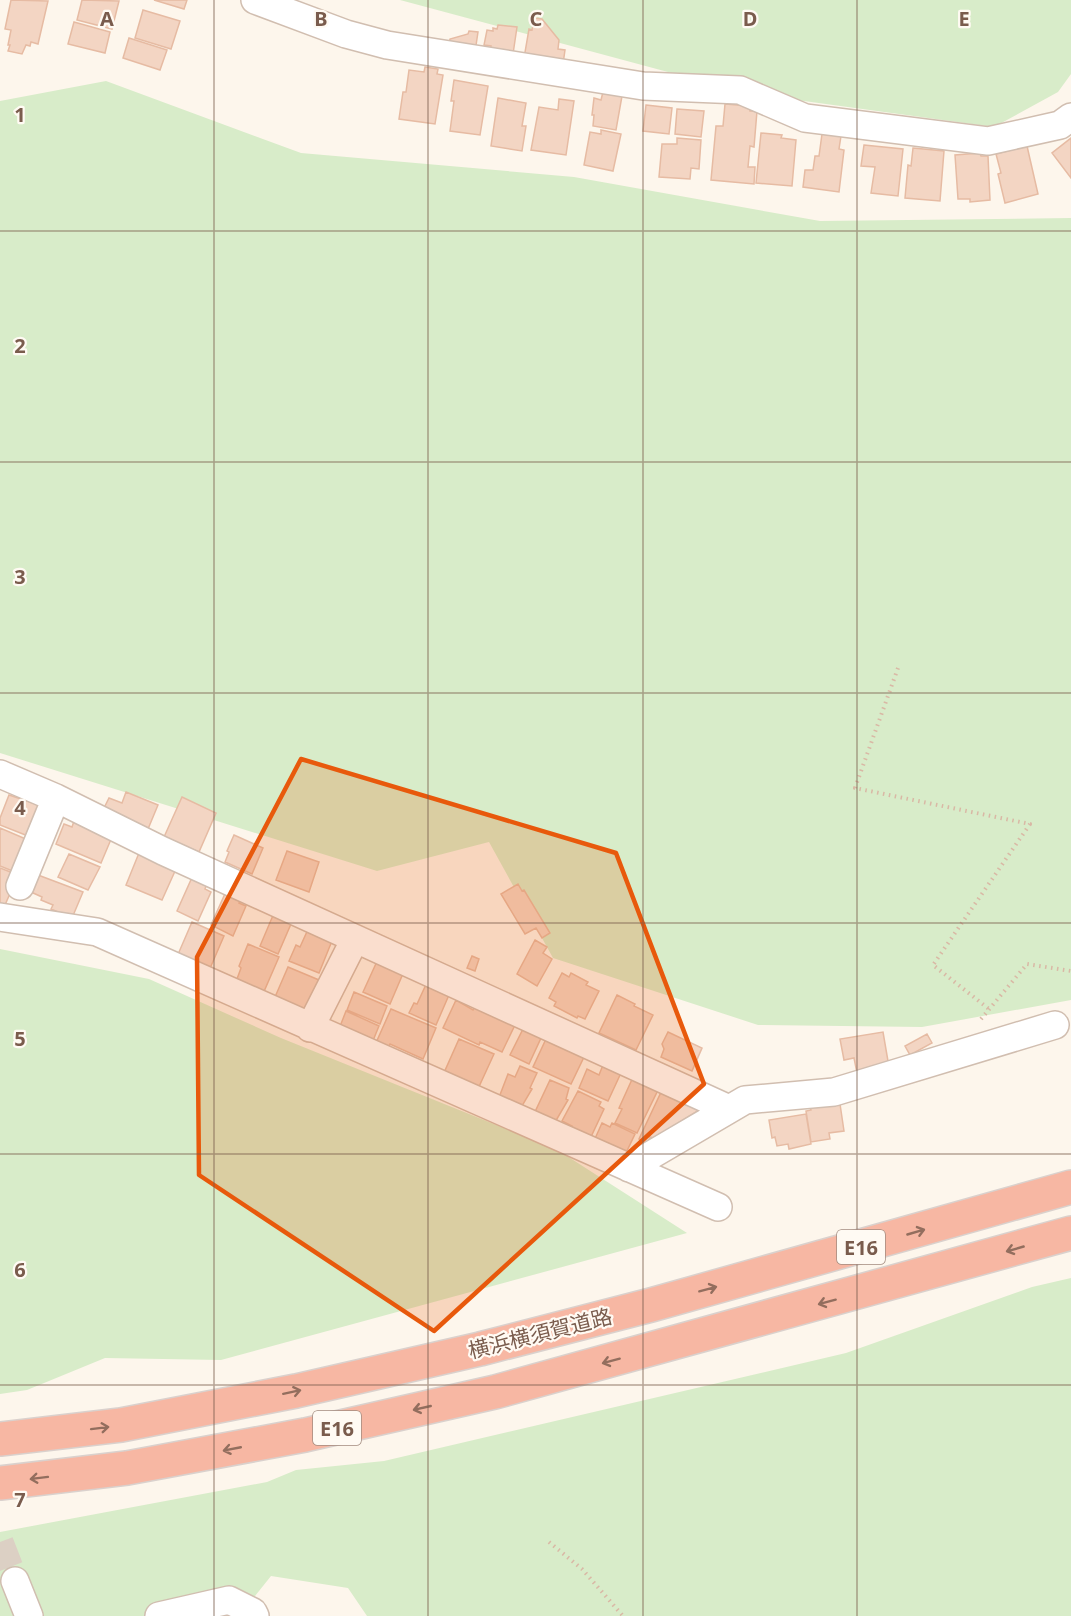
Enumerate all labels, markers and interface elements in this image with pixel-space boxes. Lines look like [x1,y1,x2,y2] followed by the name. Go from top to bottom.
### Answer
[100,5,114,32] text: A
[314,5,328,32] text: B
[530,5,543,32] text: C
[743,5,757,32] text: D
[958,5,970,32] text: E
[14,101,26,128] text: 1
[14,332,26,359] text: 2
[14,563,26,590] text: 3
[14,794,26,821] text: 4
[14,1025,26,1052] text: 5
[906,1226,925,1237] one-way arrow
[837,1230,885,1264] road number: E16
[1006,1244,1025,1255] one-way arrow
[14,1256,26,1283] text: 6
[698,1283,717,1295] one-way arrow
[818,1296,837,1308] one-way arrow
[465,1302,615,1364] street label: 横浜横須賀道路
[602,1356,621,1367] one-way arrow
[281,1386,301,1397] one-way arrow
[413,1403,432,1415] one-way arrow
[313,1411,361,1445] road number: E16
[89,1422,109,1433] one-way arrow
[222,1443,242,1454] one-way arrow
[30,1473,49,1484] one-way arrow
[14,1486,26,1513] text: 7

